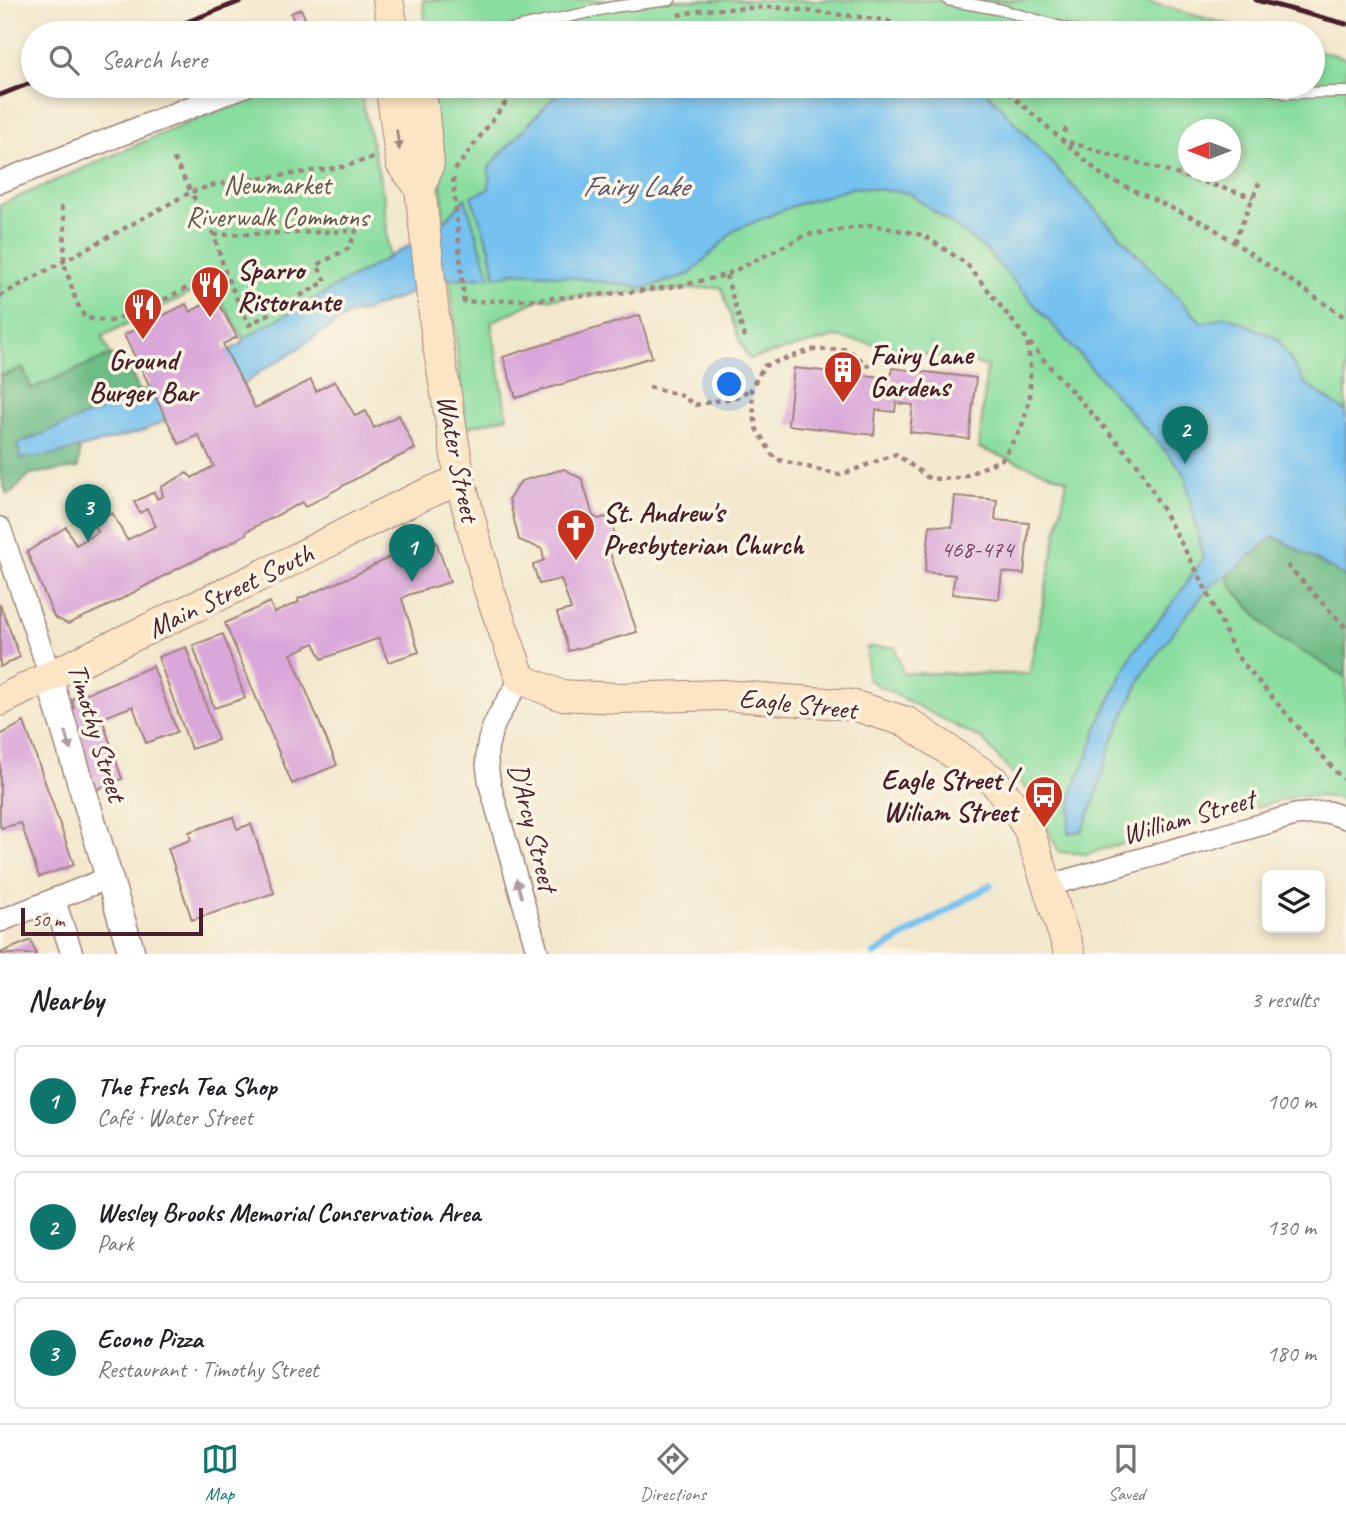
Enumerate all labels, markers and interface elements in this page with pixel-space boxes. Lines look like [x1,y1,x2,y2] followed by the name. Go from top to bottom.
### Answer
[21,21,1325,98] search box
[45,41,83,79] icon: search
[101,43,207,76] text: Search here
[1178,119,1241,182] north arrow
[393,129,404,151] one-way arrow
[185,167,371,234] park label: Newmarket Riverwalk Commons
[582,167,692,205] water label: Fairy Lake
[237,252,343,319] place label: Sparro Ristorante
[189,264,231,319] restaurant icon: Sparro Ristorante
[122,286,164,341] restaurant icon: Ground Burger Bar
[870,337,975,404] place label: Fairy Lane Gardens
[89,342,200,409] place label: Ground Burger Bar
[822,349,864,404] building icon: Fairy Lane Gardens
[712,367,746,401] your location
[429,392,488,527] street label: Water Street
[1162,406,1208,464] pin: 2
[65,484,111,542] pin: 3
[603,495,805,562] place label: St. Andrew's Presbyterian Church
[555,507,597,562] church icon: St. Andrew's Presbyterian Church
[389,524,435,582] pin: 1
[941,534,1016,564] house number: 468-474
[142,535,319,646] street label: Main Street South
[60,659,136,808] street label: Timothy Street
[737,680,861,727] street label: Eagle Street
[63,731,73,752] one-way arrow
[501,760,567,898] street label: D'Arcy Street
[881,762,1023,829] place label: Eagle Street / Wiliam Street
[1023,774,1065,829] bus stop icon: Eagle Street / Wiliam Street
[1118,780,1262,852] street label: William Street
[1262,870,1325,933] map controls
[1262,870,1325,933] button: layers
[514,878,524,899] one-way arrow
[21,905,203,937] scale bar
[32,908,64,932] text: 50 m
[28,981,104,1019] text: Nearby
[1251,985,1318,1014] text: 3 results
[97,1070,276,1103] text: The Fresh Tea Shop
[48,1087,58,1116] text: 1
[1267,1087,1316,1116] text: 100 m
[97,1103,253,1132] text: Café · Water Street
[97,1196,480,1229] text: Wesley Brooks Memorial Conservation Area
[48,1213,58,1242] text: 2
[1267,1213,1316,1242] text: 130 m
[97,1229,133,1258] text: Park
[97,1322,203,1355] text: Econo Pizza
[48,1339,58,1368] text: 3
[1267,1339,1316,1368] text: 180 m
[97,1355,318,1384] text: Restaurant · Timothy Street
[201,1440,239,1506] tab: Map
[640,1440,706,1506] tab: Directions
[1107,1440,1145,1506] tab: Saved

